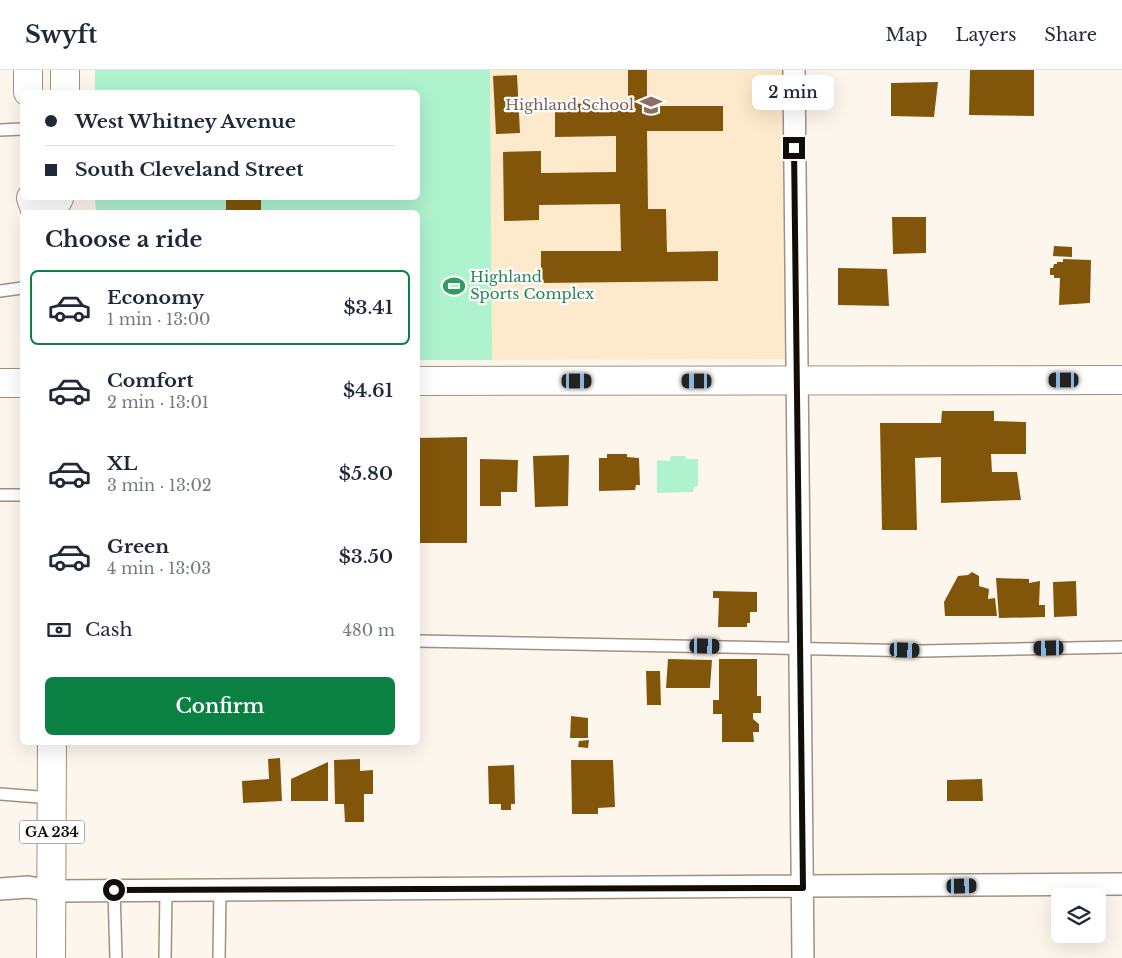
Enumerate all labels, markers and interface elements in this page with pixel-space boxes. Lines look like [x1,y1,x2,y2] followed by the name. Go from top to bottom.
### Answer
[25,20,97,49] text: Swyft
[886,24,927,46] text: Map
[955,24,1016,46] text: Layers
[1044,24,1097,46] text: Share
[753,75,835,110] callout: 2 min
[768,82,818,102] text: 2 min
[638,92,664,118] school or university icon: Highland School
[505,95,634,114] place label: Highland School
[75,110,296,133] text: West Whitney Avenue
[783,137,805,159] route end
[75,158,304,181] text: South Cleveland Street
[45,226,202,253] text: Choose a ride
[470,267,594,303] place label: Highland Sports Complex
[441,273,467,299] sports icon: Highland Sports Complex
[47,285,92,330] icon: car
[107,286,204,309] text: Economy
[343,296,393,319] text: $3.41
[107,309,211,329] text: 1 min · 13:00
[47,368,92,413] icon: car
[107,369,194,392] text: Comfort
[1049,373,1079,388] car
[562,374,592,389] car
[682,374,712,389] car
[343,379,393,402] text: $4.61
[107,392,209,412] text: 2 min · 13:01
[47,451,92,496] icon: car
[107,452,137,475] text: XL
[339,462,393,485] text: $5.80
[107,475,212,495] text: 3 min · 13:02
[47,534,92,579] icon: car
[107,535,169,558] text: Green
[339,545,393,568] text: $3.50
[107,558,211,578] text: 4 min · 13:03
[45,616,73,644] icon: cash
[85,618,132,641] text: Cash
[343,620,395,640] text: 480 m
[689,638,720,654] car
[1033,640,1064,656] car
[889,642,920,658] car
[45,677,395,735] button: Confirm
[20,820,84,844] road number: GA 234
[946,878,977,894] car
[103,879,125,901] route start
[1051,888,1106,943] map controls
[1051,888,1106,943] button: layers

